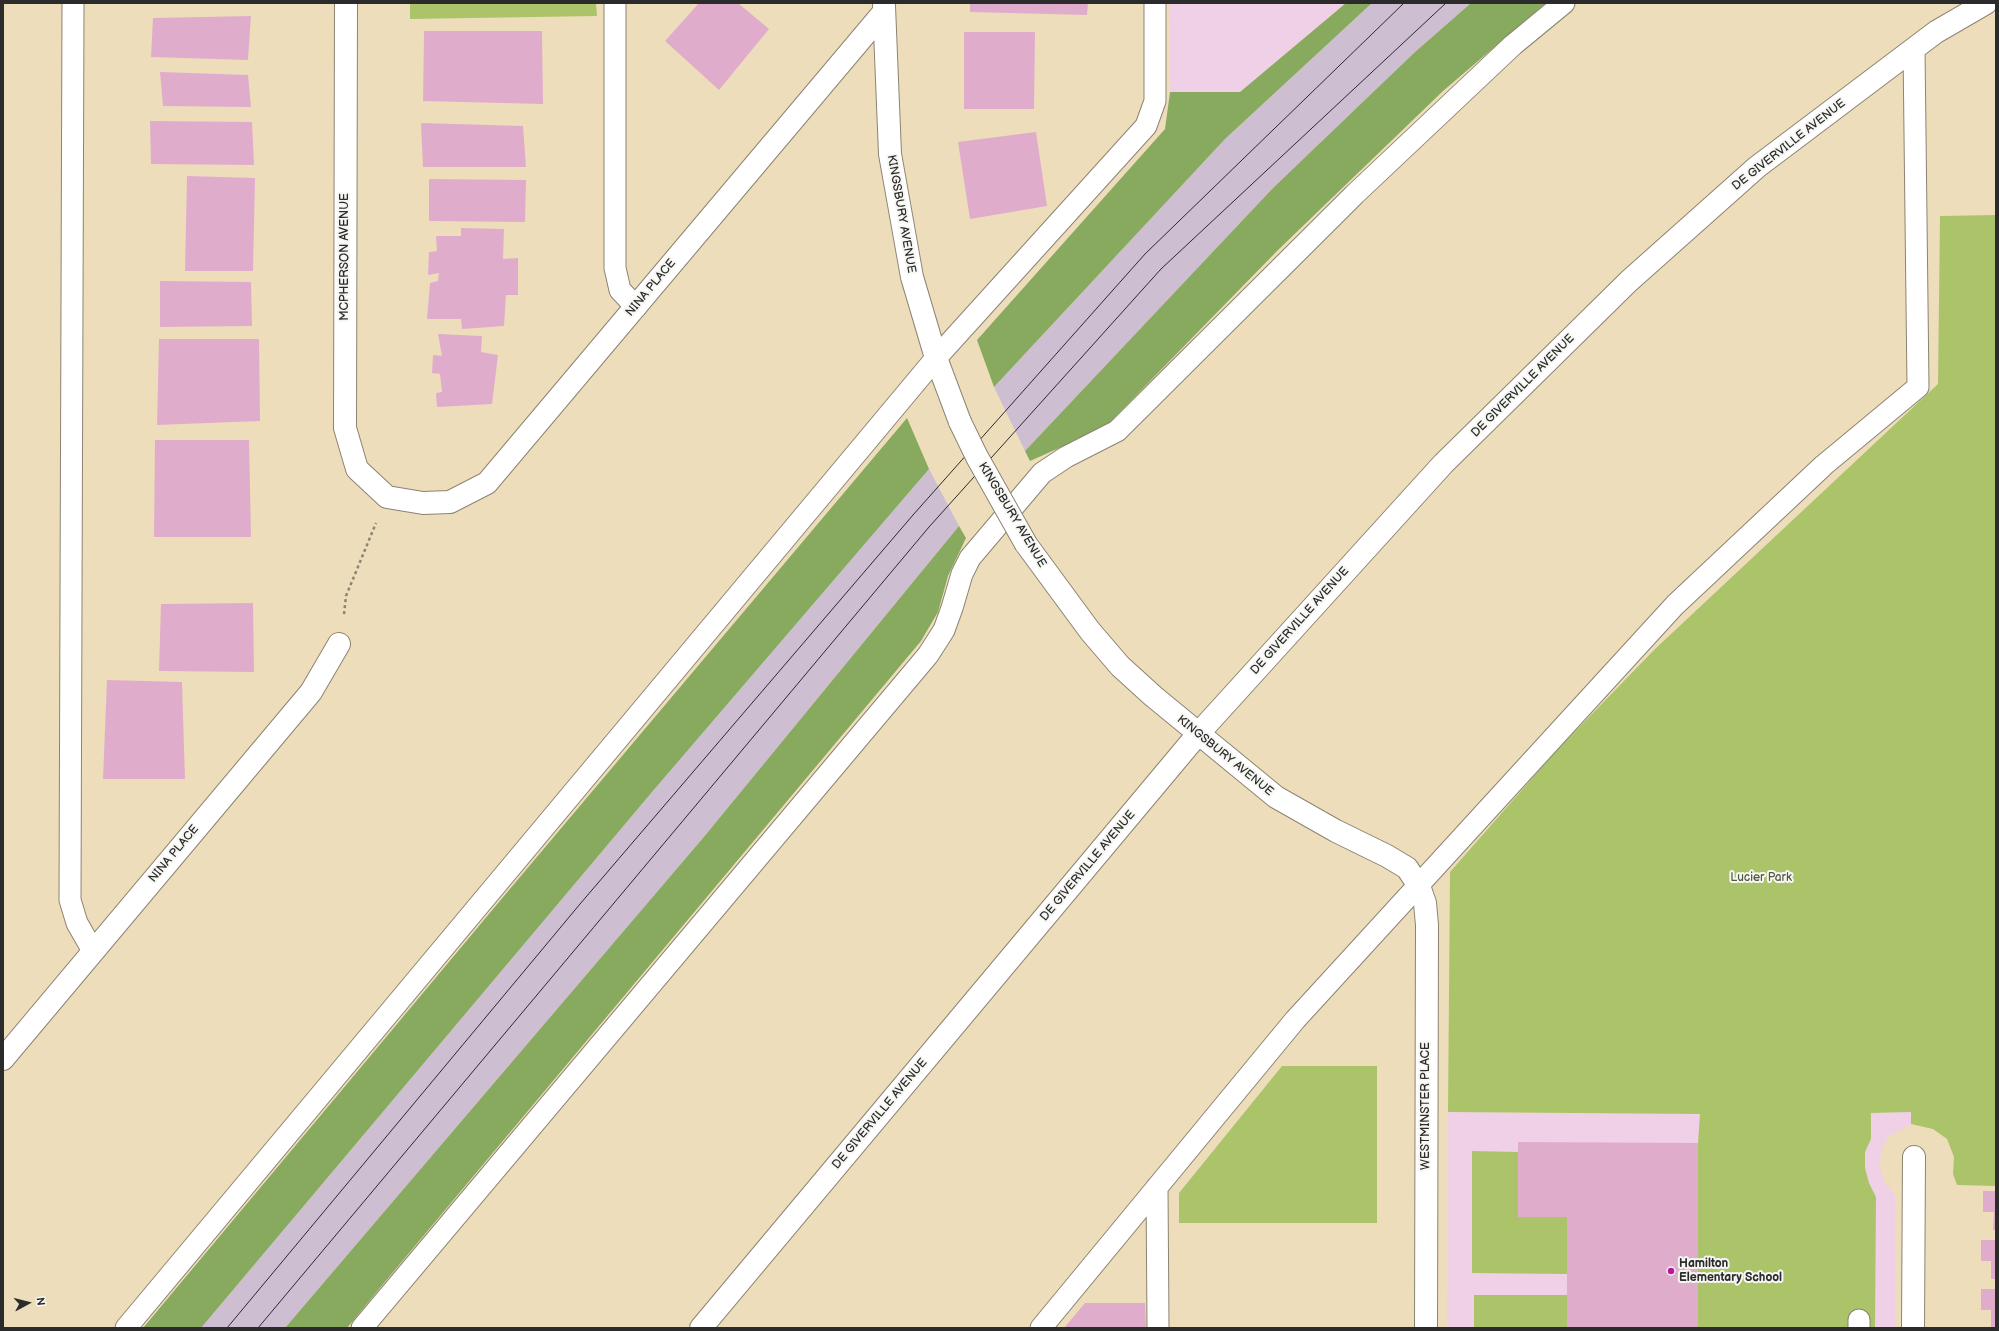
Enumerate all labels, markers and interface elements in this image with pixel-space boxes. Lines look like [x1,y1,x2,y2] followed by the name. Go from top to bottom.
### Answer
[1729,96,1849,194] street label: DE GIVERVILLE AVENUE
[884,154,918,274] street label: KINGSBURY AVENUE
[338,193,352,321] street label: MCPHERSON AVENUE
[623,256,679,320] street label: NINA PLACE
[1468,331,1578,441] street label: DE GIVERVILLE AVENUE
[975,460,1049,570] street label: KINGSBURY AVENUE
[1248,564,1352,678] street label: DE GIVERVILLE AVENUE
[1174,713,1276,799] street label: KINGSBURY AVENUE
[1038,808,1138,924] street label: DE GIVERVILLE AVENUE
[146,822,202,886] street label: NINA PLACE
[1730,871,1792,885] park label: Lucier Park
[1419,1042,1433,1170] street label: WESTMINSTER PLACE
[830,1056,930,1172] street label: DE GIVERVILLE AVENUE
[1679,1257,1782,1285] place label: Hamilton Elementary School
[1666,1266,1676,1276] marker: Hamilton Elementary School
[8,1283,48,1323] north arrow
[33,1297,47,1306] text: N

